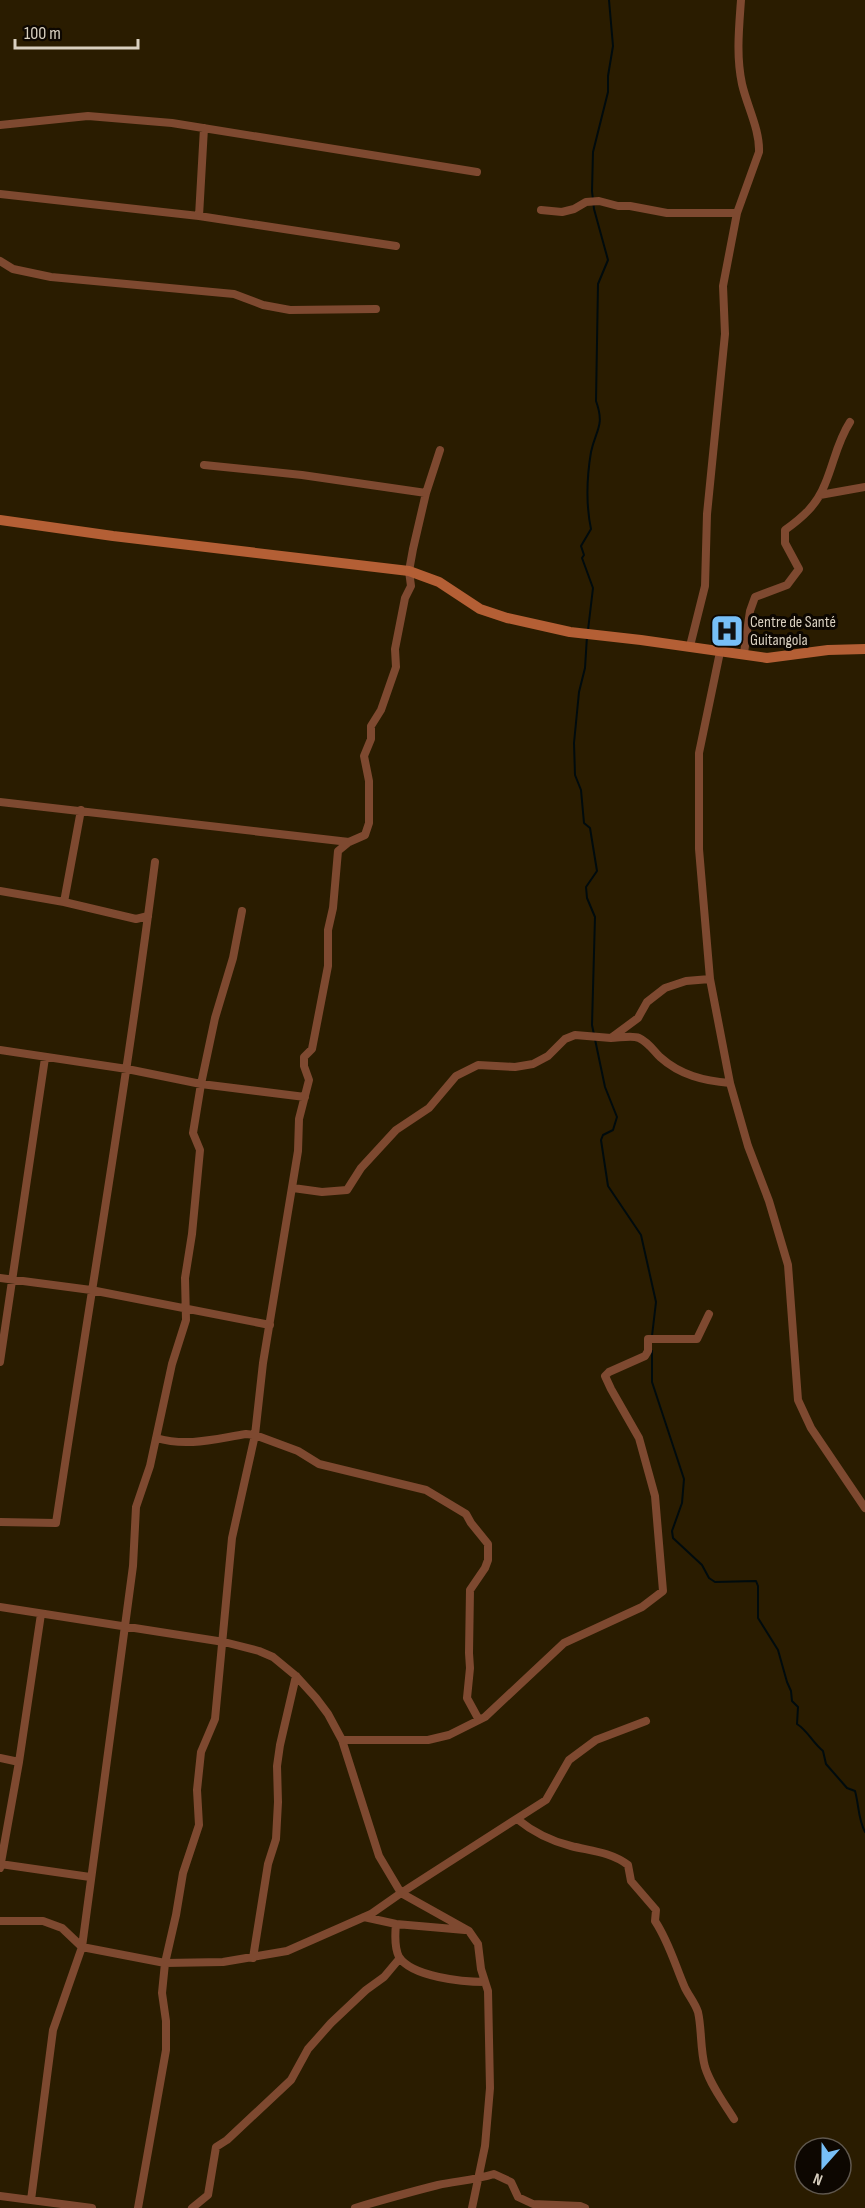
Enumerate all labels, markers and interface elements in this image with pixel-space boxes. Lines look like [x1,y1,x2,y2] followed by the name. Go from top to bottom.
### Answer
[15,12,138,50] scale bar
[24,23,61,44] text: 100 m
[709,613,745,649] hospital icon: Centre de Santé Guitangola
[750,613,836,650] place label: Centre de Santé Guitangola
[793,2136,853,2196] north arrow
[811,2168,826,2189] text: N

